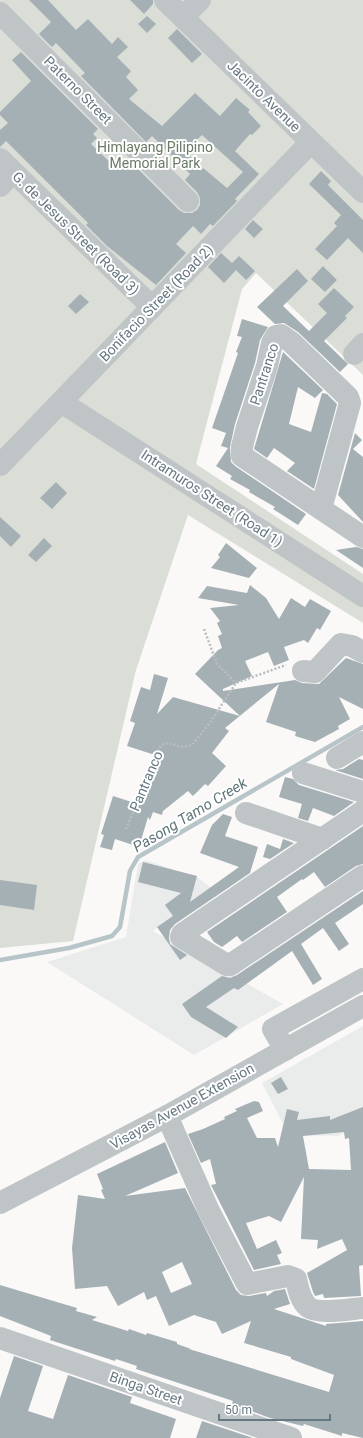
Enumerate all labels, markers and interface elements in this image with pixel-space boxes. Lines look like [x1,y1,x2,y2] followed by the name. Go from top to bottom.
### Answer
[41,53,116,128] street label: Paterno Street
[224,57,304,135] street label: Jacinto Avenue
[97,139,213,171] park label: Himlayang Pilipino Memorial Park
[9,168,143,298] street label: G. de Jesus Street (Road 3)
[96,241,217,365] street label: Bonifacio Street (Road 2)
[247,341,281,407] street label: Pantranco
[138,446,286,550] street label: Intramuros Street (Road 1)
[126,748,166,814] street label: Pantranco
[130,773,251,856] water label: Pasong Tamo Creek
[107,1060,257,1152] street label: Visayas Avenue Extension
[108,1368,185,1408] street label: Binga Street
[219,1396,330,1422] scale bar
[225,1403,252,1417] text: 50 m

